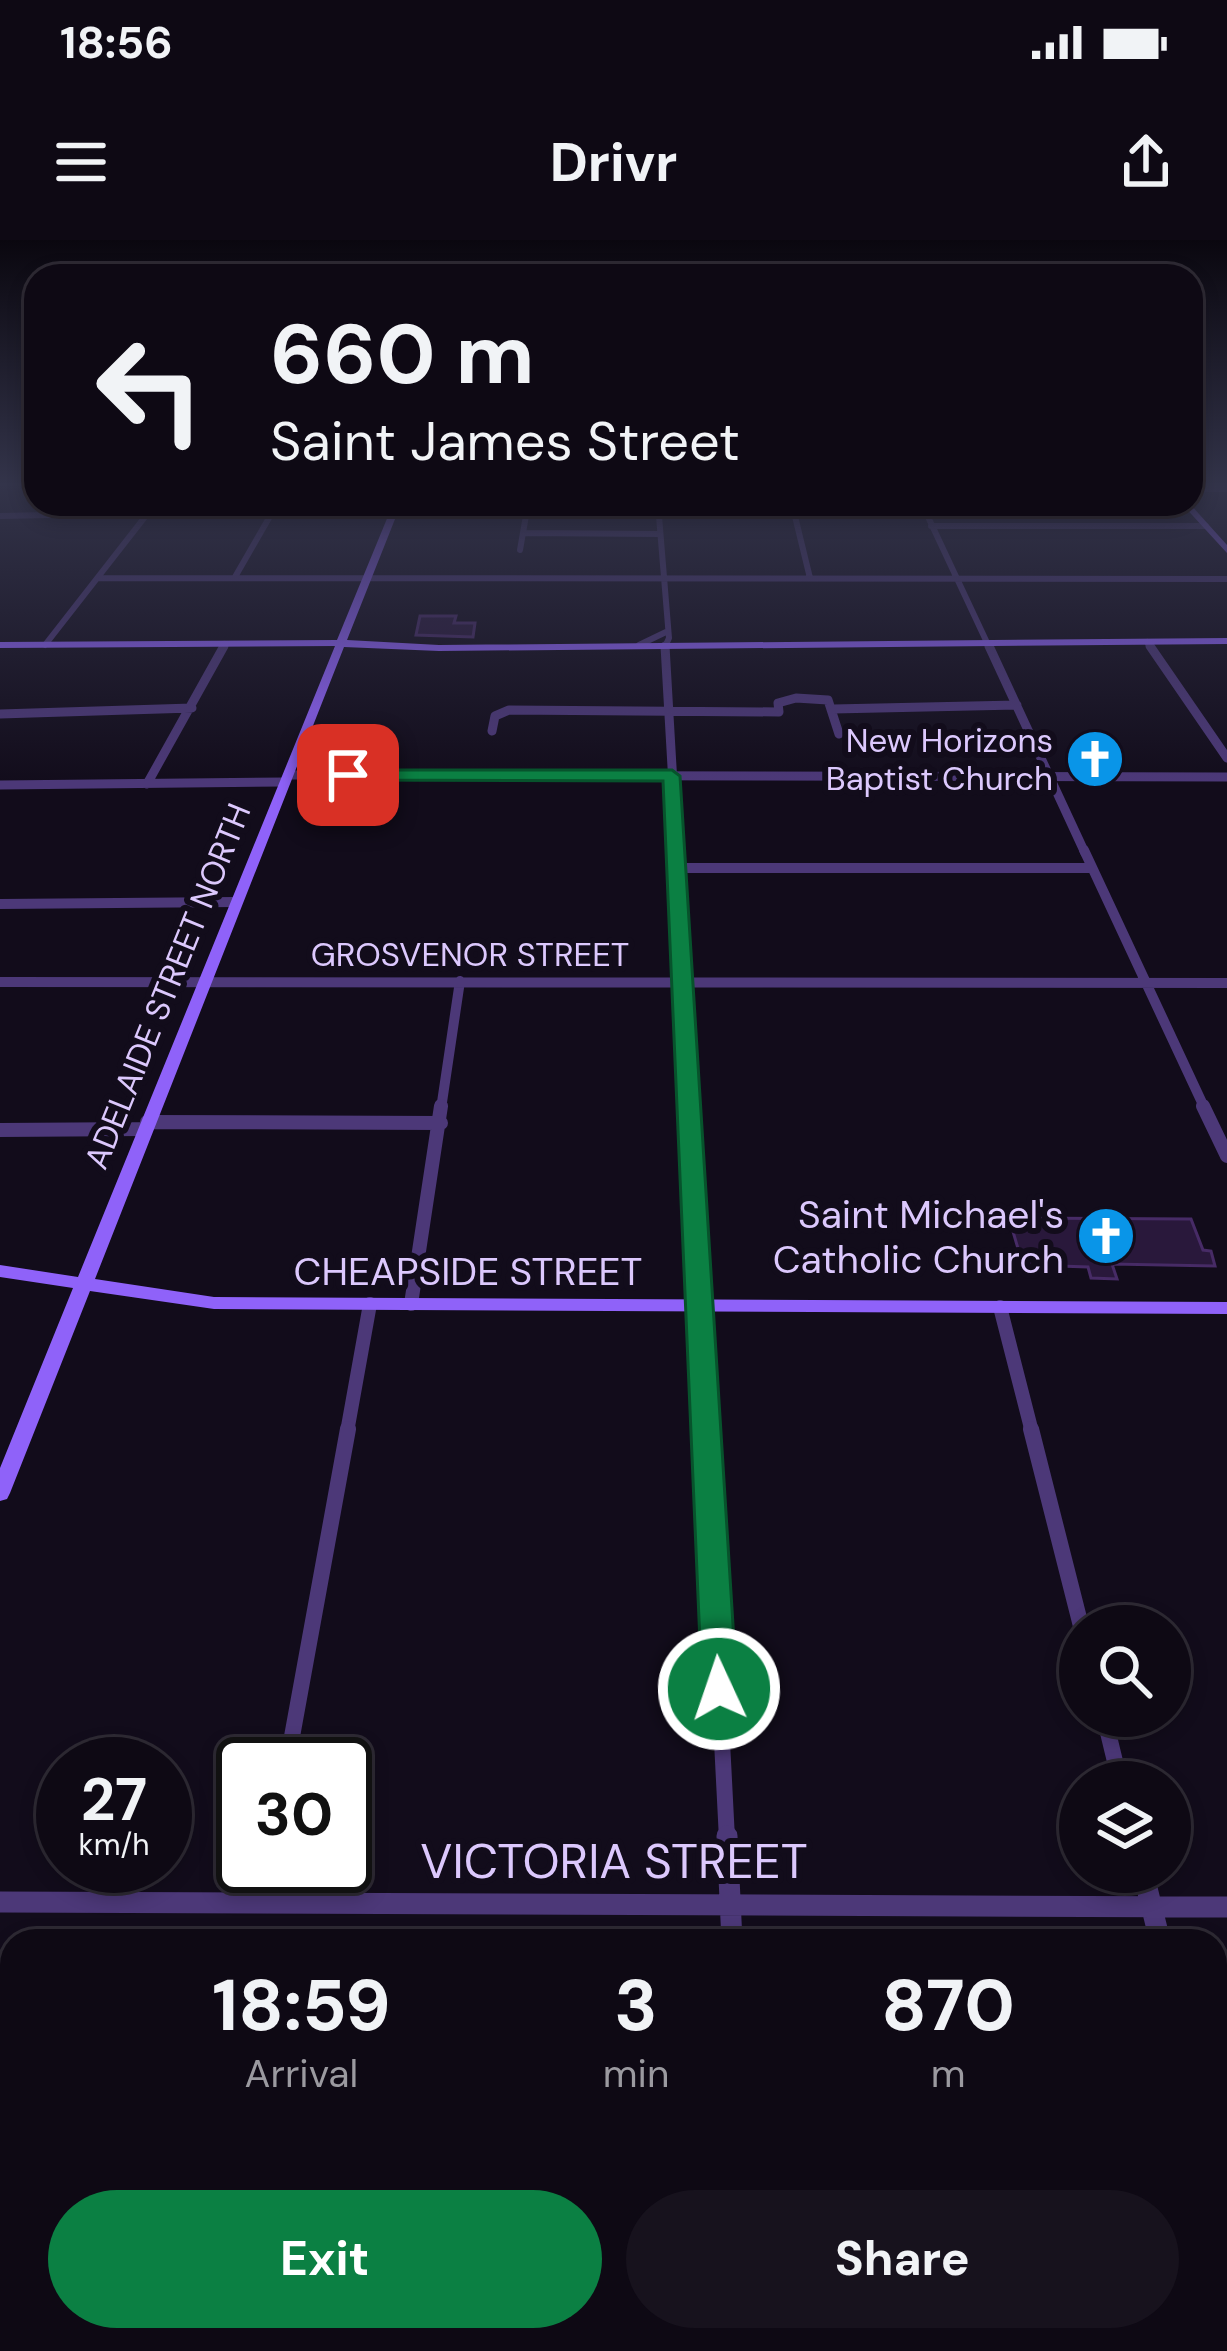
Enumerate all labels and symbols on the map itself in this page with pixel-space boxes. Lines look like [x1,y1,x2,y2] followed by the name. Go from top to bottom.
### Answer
[826,719,1053,800] place label: New Horizons Baptist Church
[297,724,399,826] pin
[1064,728,1126,790] church icon: New Horizons Baptist Church
[74,797,261,1175] street label: ADELAIDE STREET NORTH
[311,933,629,976] street label: GROSVENOR STREET
[773,1189,1064,1285] place label: Saint Michael's Catholic Church
[1075,1205,1137,1267] church icon: Saint Michael's Catholic Church
[293,1246,643,1297] street label: CHEAPSIDE STREET
[656,1626,782,1752] position arrow
[216,1737,372,1893] speed limit sign: 30
[420,1830,808,1893] street label: VICTORIA STREET

